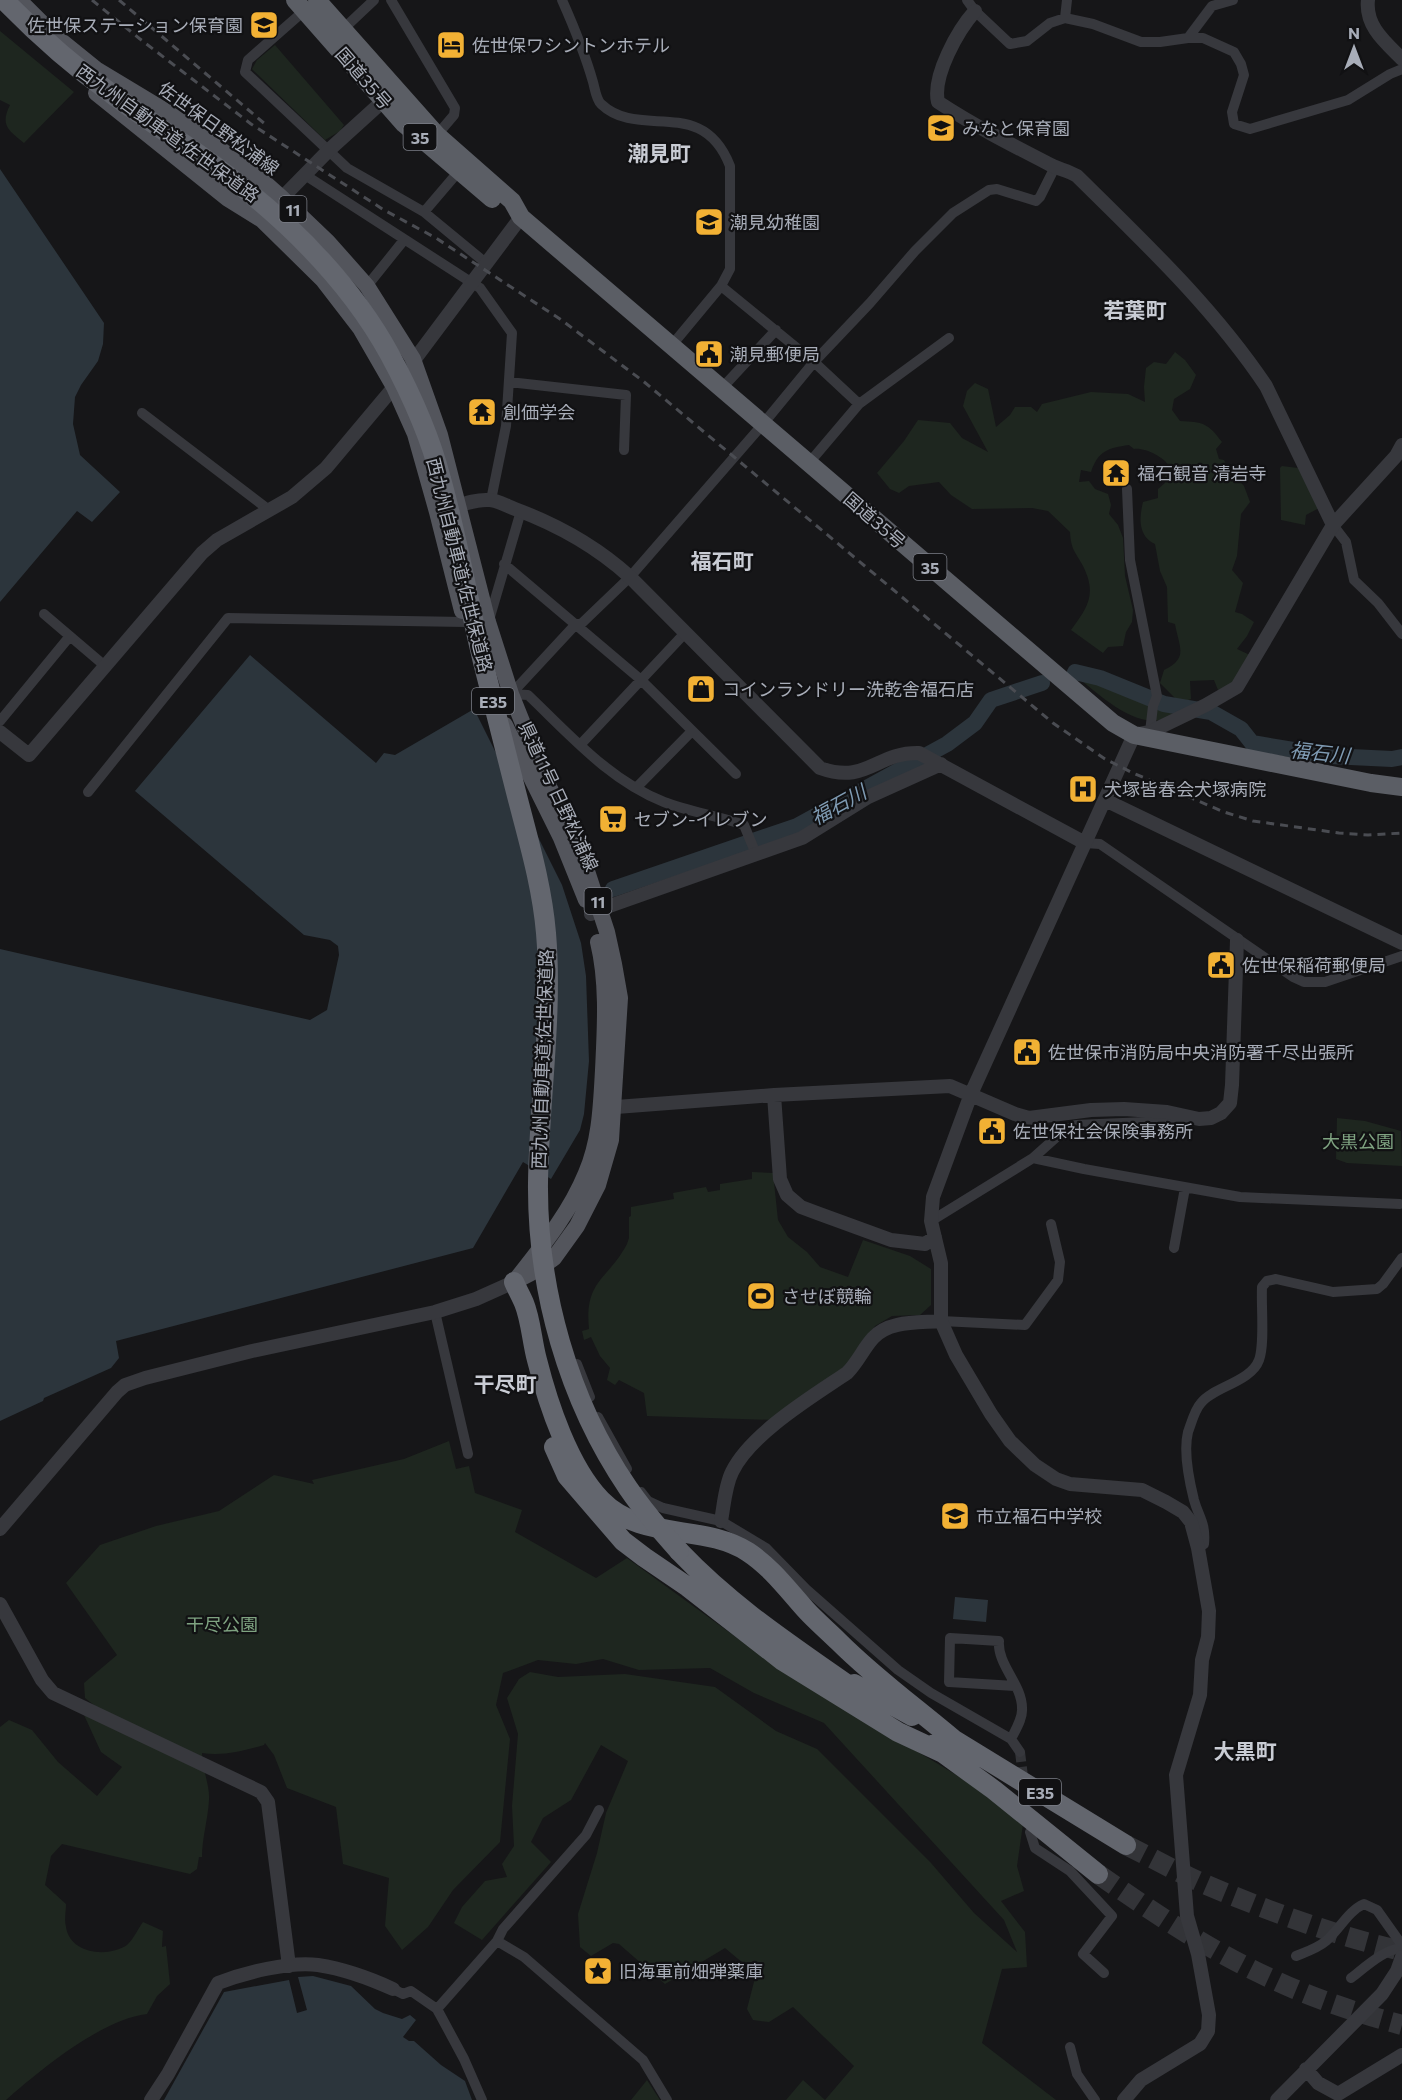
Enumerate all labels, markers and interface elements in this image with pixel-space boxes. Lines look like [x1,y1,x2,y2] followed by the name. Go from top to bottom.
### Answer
[248,9,280,41] school or university icon: 佐世保ステーション保育園
[27,14,243,36] place label: 佐世保ステーション保育園
[1324,18,1384,78] north arrow
[1348,23,1360,42] text: N
[435,29,467,61] hotel icon: 佐世保ワシントンホテル
[472,34,670,56] place label: 佐世保ワシントンホテル
[331,43,397,113] street label: 国道35号
[72,59,264,207] street label: 西九州自動車道;佐世保道路
[154,77,284,179] street label: 佐世保日野松浦線
[925,112,957,144] school or university icon: みなと保育園
[962,117,1070,139] place label: みなと保育園
[404,124,436,150] road number: 35
[628,140,691,165] district label: 潮見町
[280,196,306,222] road number: 11
[693,206,725,238] school or university icon: 潮見幼稚園
[730,211,820,233] place label: 潮見幼稚園
[1104,297,1167,322] district label: 若葉町
[693,338,725,370] public building icon: 潮見郵便局
[730,343,820,365] place label: 潮見郵便局
[466,396,498,428] temple icon: 創価学会
[503,401,575,423] place label: 創価学会
[423,455,497,675] street label: 西九州自動車道;佐世保道路
[1100,457,1132,489] temple icon: 福石観音 清岩寺
[1137,462,1266,484] place label: 福石観音 清岩寺
[840,487,910,553] street label: 国道35号
[691,548,754,573] district label: 福石町
[914,554,946,580] road number: 35
[685,673,717,705] shop icon: コインランドリー洗乾舎福石店
[722,678,974,700] place label: コインランドリー洗乾舎福石店
[472,688,514,714] road number: E35
[515,718,603,874] street label: 県道11号 日野松浦線
[1289,737,1353,767] water label: 福石川
[1067,773,1099,805] hospital icon: 犬塚皆春会犬塚病院
[806,778,872,829] water label: 福石川
[1104,778,1266,800] place label: 犬塚皆春会犬塚病院
[597,803,629,835] supermarket icon: セブン-イレブン
[634,808,768,830] place label: セブン-イレブン
[584,888,612,914] road number: 11
[527,949,557,1169] street label: 西九州自動車道;佐世保道路
[1205,949,1237,981] public building icon: 佐世保稲荷郵便局
[1242,954,1386,976] place label: 佐世保稲荷郵便局
[1011,1036,1043,1068] public building icon: 佐世保市消防局中央消防署千尽出張所
[1048,1041,1354,1063] place label: 佐世保市消防局中央消防署千尽出張所
[976,1115,1008,1147] public building icon: 佐世保社会保険事務所
[1013,1120,1193,1142] place label: 佐世保社会保険事務所
[1322,1130,1394,1152] park label: 大黒公園
[745,1280,777,1312] sports icon: させぼ競輪
[782,1285,872,1307] place label: させぼ競輪
[474,1371,537,1396] district label: 干尽町
[939,1500,971,1532] school or university icon: 市立福石中学校
[976,1505,1102,1527] place label: 市立福石中学校
[186,1613,258,1635] park label: 干尽公園
[1214,1738,1277,1763] district label: 大黒町
[1019,1779,1061,1805] road number: E35
[582,1955,614,1987] place icon: 旧海軍前畑弾薬庫
[619,1960,763,1982] place label: 旧海軍前畑弾薬庫

